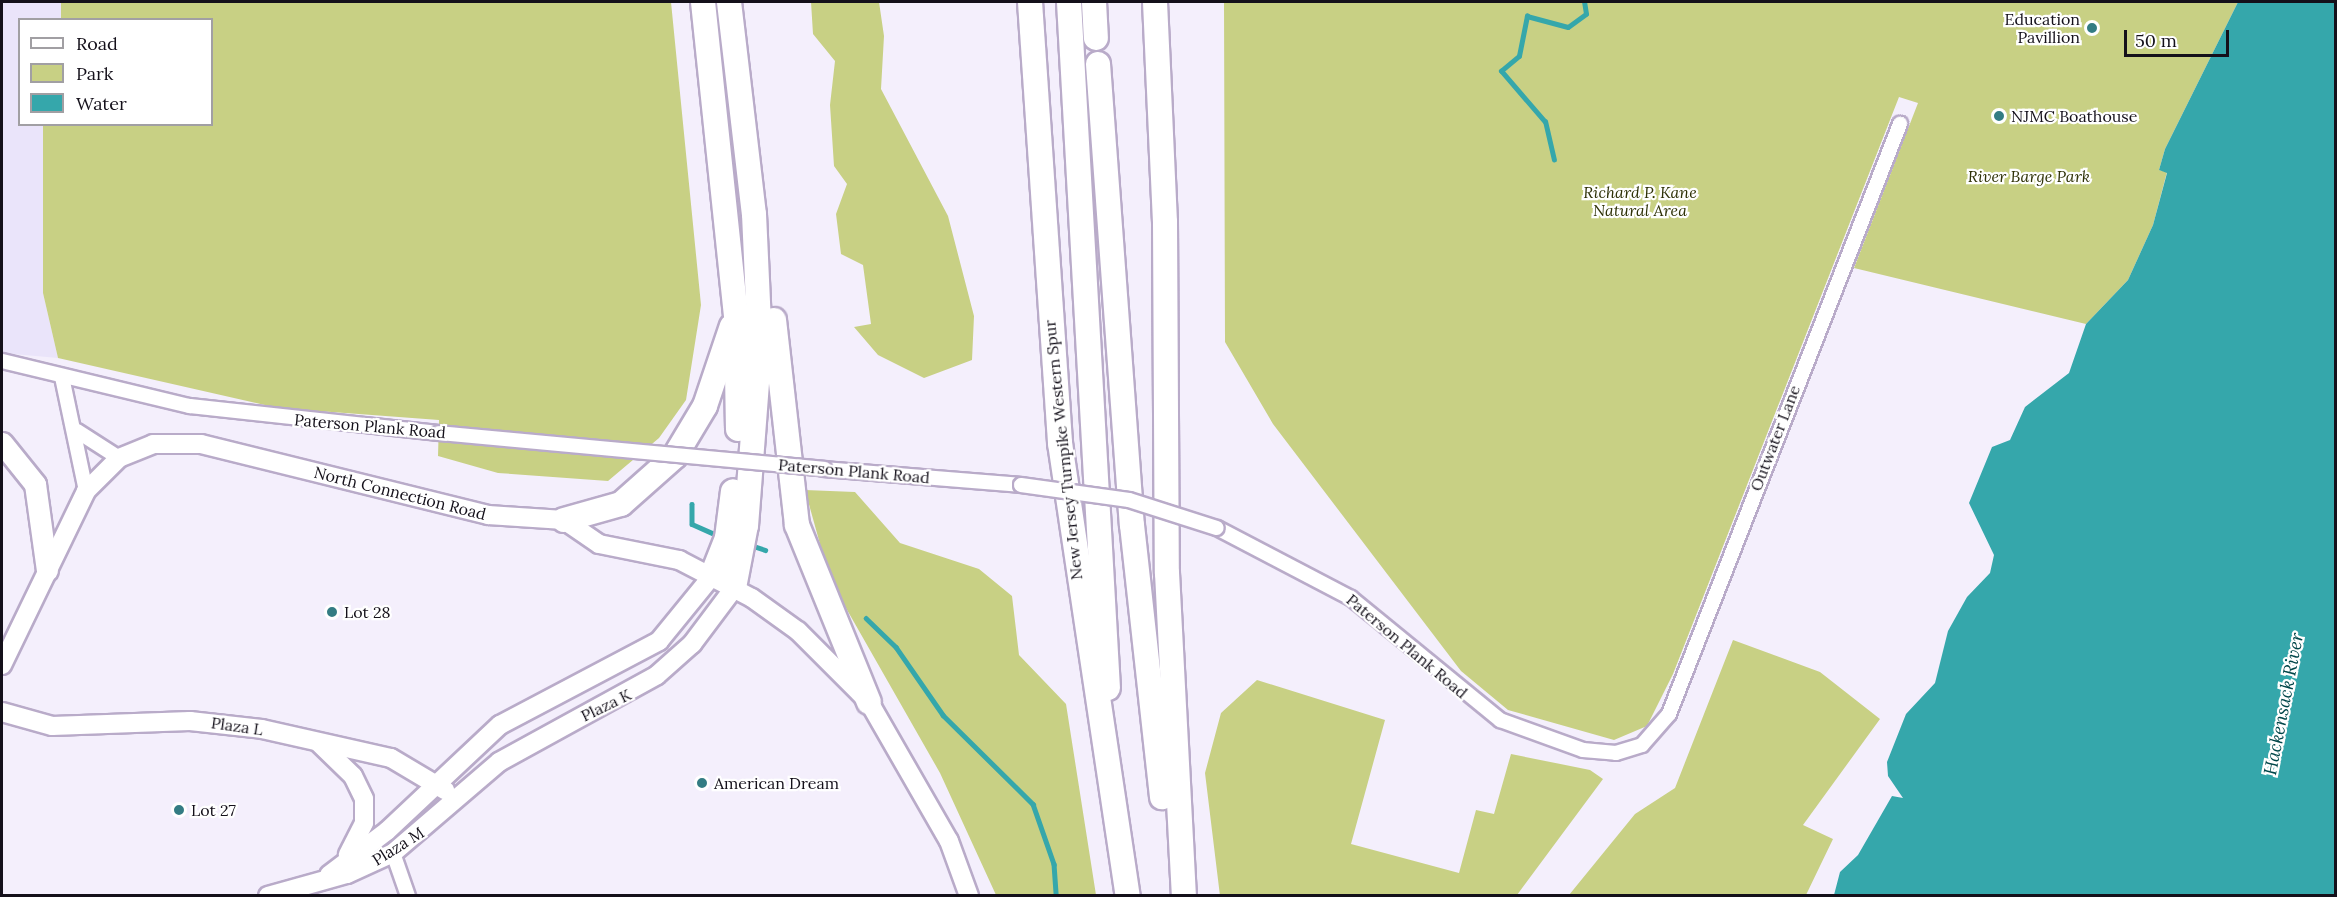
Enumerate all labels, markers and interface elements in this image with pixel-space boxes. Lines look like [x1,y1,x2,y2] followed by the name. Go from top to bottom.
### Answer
[2005,9,2080,47] place label: Education Pavillion
[18,18,213,126] legend
[2127,18,2232,56] scale bar
[2085,21,2099,35] marker: Education Pavillion
[2135,29,2177,52] text: 50 m
[76,32,118,55] text: Road
[76,62,113,85] text: Park
[76,92,127,115] text: Water
[2011,106,2137,126] place label: NJMC Boathouse
[1992,109,2006,123] marker: NJMC Boathouse
[1968,166,2090,186] park label: River Barge Park
[1583,182,1697,220] park label: Richard P. Kane Natural Area
[1040,319,1086,581] street label: New Jersey Turnpike Western Spur
[1746,382,1804,494] street label: Outwater Lane
[293,410,447,442] street label: Paterson Plank Road
[777,455,931,487] street label: Paterson Plank Road
[312,462,488,524] street label: North Connection Road
[1343,590,1471,702] street label: Paterson Plank Road
[344,602,391,622] place label: Lot 28
[325,605,339,619] marker: Lot 28
[2260,631,2308,777] water label: Hackensack River
[578,685,634,725] street label: Plaza K
[210,713,264,739] street label: Plaza L
[714,773,839,793] place label: American Dream
[695,776,709,790] marker: American Dream
[191,800,236,820] place label: Lot 27
[172,803,186,817] marker: Lot 27
[369,823,427,869] street label: Plaza M

